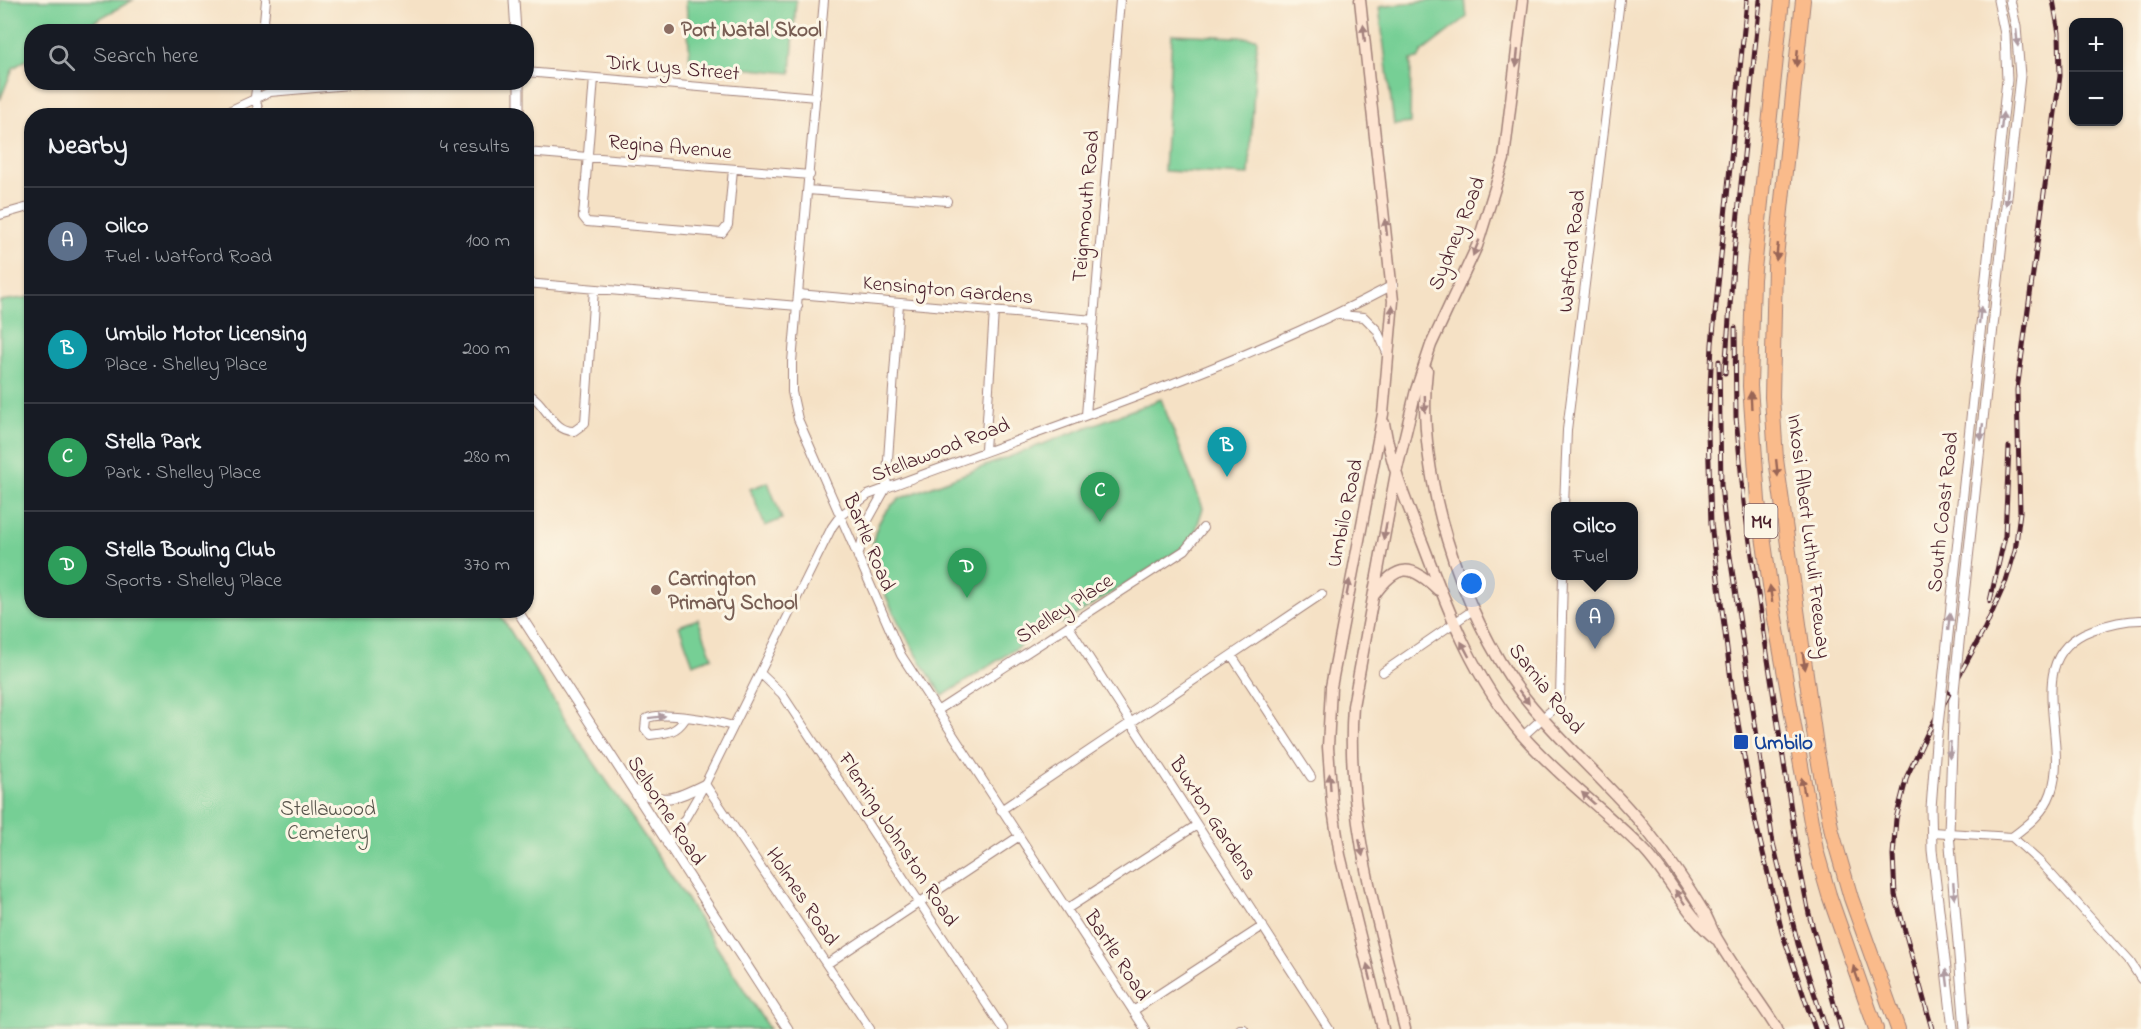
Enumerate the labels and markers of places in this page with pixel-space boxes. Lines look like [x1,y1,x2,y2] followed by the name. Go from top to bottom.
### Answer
[681,16,822,46] place label: Port Natal Skool
[662,22,676,36] marker: Port Natal Skool
[1208,428,1246,477] pin: B
[1080,472,1120,522] pin: C
[948,548,986,598] pin: D
[668,565,798,621] place label: Carrington Primary School
[649,583,663,597] marker: Carrington Primary School
[1576,600,1614,649] pin: A
[1754,729,1813,759] place label: Umbilo
[1732,733,1750,751] marker: Umbilo

